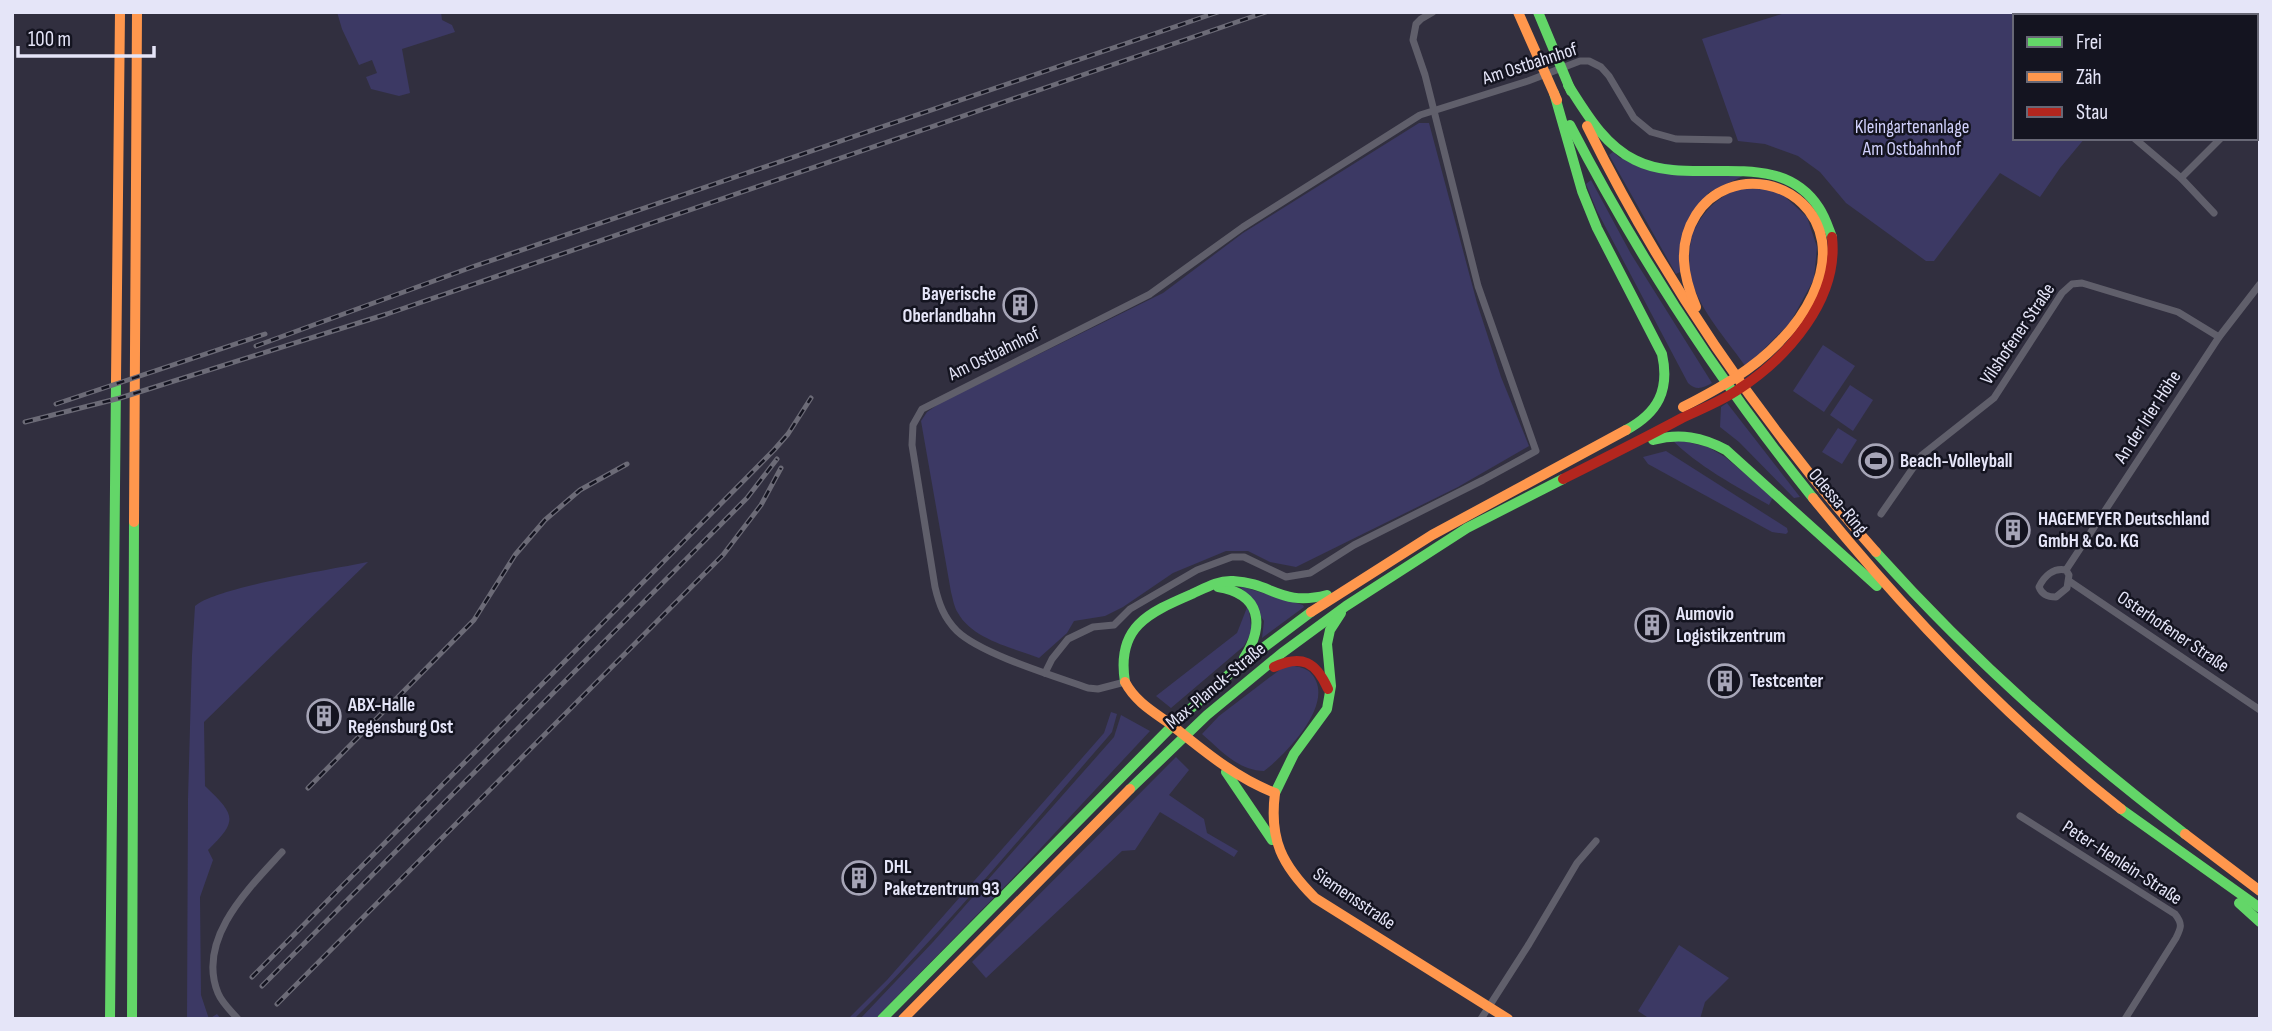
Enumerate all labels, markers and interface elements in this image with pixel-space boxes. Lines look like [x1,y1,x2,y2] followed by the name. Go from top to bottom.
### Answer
[18,14,154,58] scale bar
[2013,14,2258,140] legend
[28,27,71,52] text: 100 m
[2076,30,2102,55] text: Frei
[1479,38,1581,90] street label: Am Ostbahnhof
[2076,65,2102,90] text: Zäh
[2076,100,2108,125] text: Stau
[1855,116,1969,161] park label: Kleingartenanlage Am Ostbahnhof
[1976,279,2060,389] street label: Vilshofener Straße
[903,283,996,328] place label: Bayerische Oberlandbahn
[1001,286,1039,324] building icon: Bayerische Oberlandbahn
[944,322,1044,386] street label: Am Ostbahnhof
[2109,366,2186,469] street label: An der Irler Höhe
[1857,442,1895,480] sports icon: Beach-Volleyball
[1900,450,2012,473] place label: Beach-Volleyball
[1803,464,1873,541] street label: Odessa-Ring
[2038,508,2209,553] place label: HAGEMEYER Deutschland GmbH & Co. KG
[1994,511,2032,549] building icon: HAGEMEYER Deutschland GmbH & Co. KG
[2113,586,2233,678] street label: Osterhofener Straße
[1675,603,1786,648] place label: Aumovio Logistikzentrum
[1633,606,1671,644] building icon: Aumovio Logistikzentrum
[1161,638,1271,734] street label: Max-Planck-Straße
[1706,662,1744,700] building icon: Testcenter
[1750,670,1824,693] place label: Testcenter
[347,694,453,739] place label: ABX-Halle Regensburg Ost
[305,697,343,735] building icon: ABX-Halle Regensburg Ost
[2058,816,2186,910] street label: Peter-Henlein-Straße
[884,856,999,901] place label: DHL Paketzentrum 93
[840,859,878,897] building icon: DHL Paketzentrum 93
[1308,863,1400,935] street label: Siemensstraße

